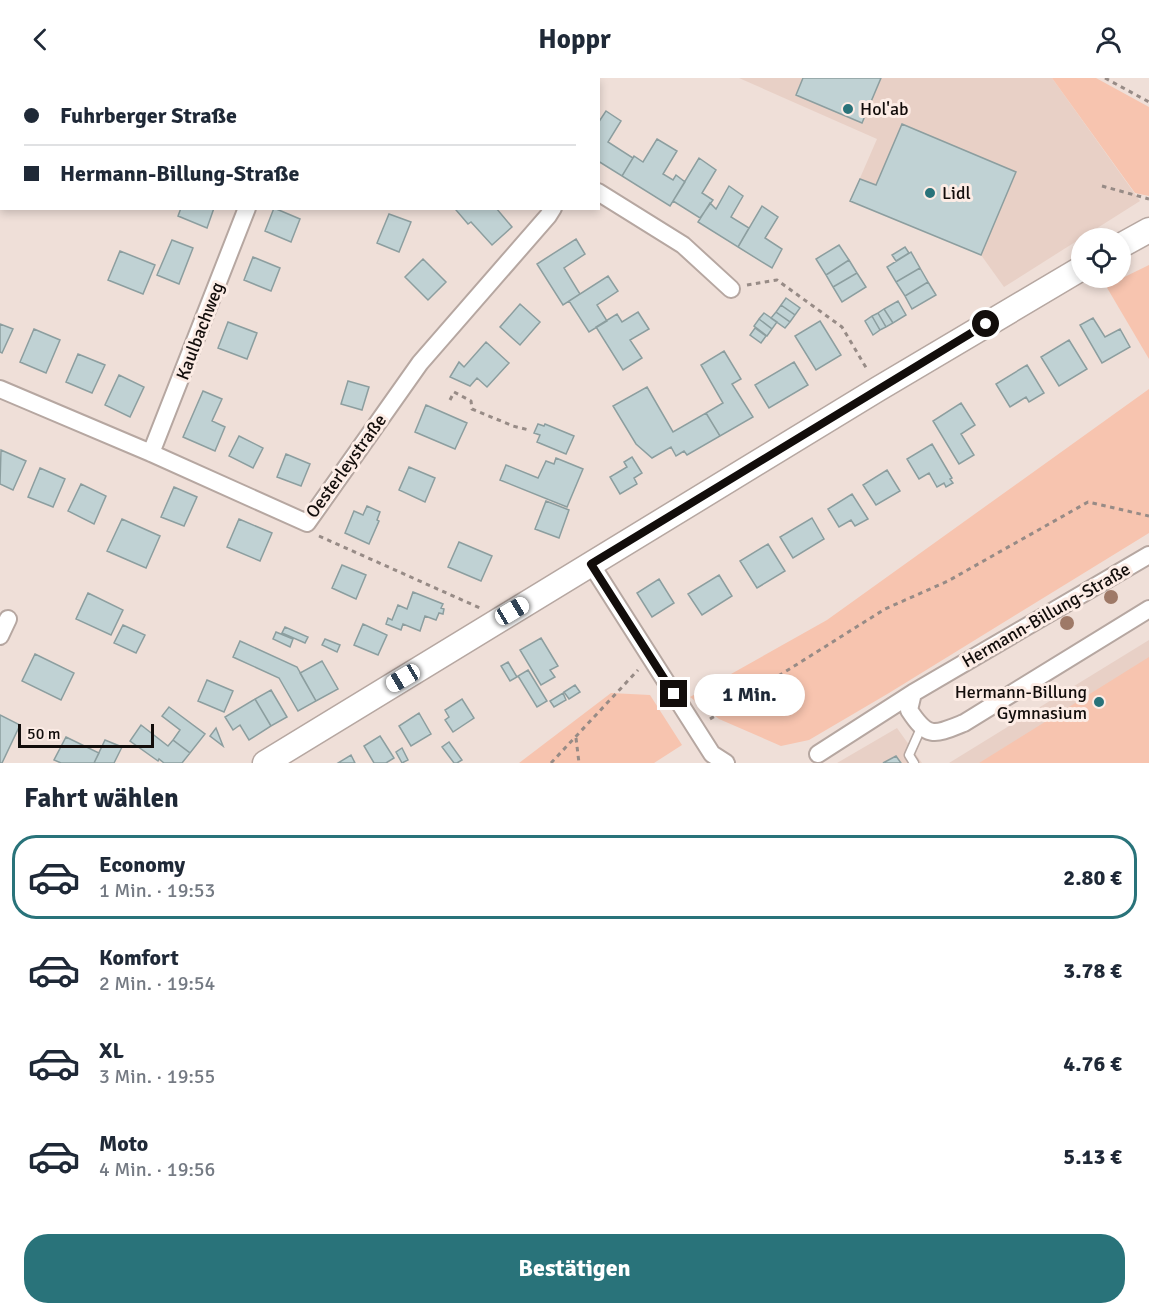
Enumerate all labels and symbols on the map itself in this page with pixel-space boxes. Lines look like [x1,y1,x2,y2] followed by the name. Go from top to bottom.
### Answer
[860,98,909,120] place label: Hol'ab
[841,102,855,116] marker: Hol'ab
[942,182,971,204] place label: Lidl
[923,186,937,200] marker: Lidl
[171,279,229,383] street label: Kaulbachweg
[972,310,999,337] route start
[301,410,391,522] street label: Oesterleystraße
[958,558,1134,672] street label: Hermann-Billung-Straße
[492,594,532,628] car
[383,661,423,695] car
[695,673,806,715] callout: 1 Min.
[660,680,687,707] route end
[955,681,1087,724] place label: Hermann-Billung Gymnasium
[1092,695,1106,709] marker: Hermann-Billung Gymnasium
[18,721,154,748] scale bar

